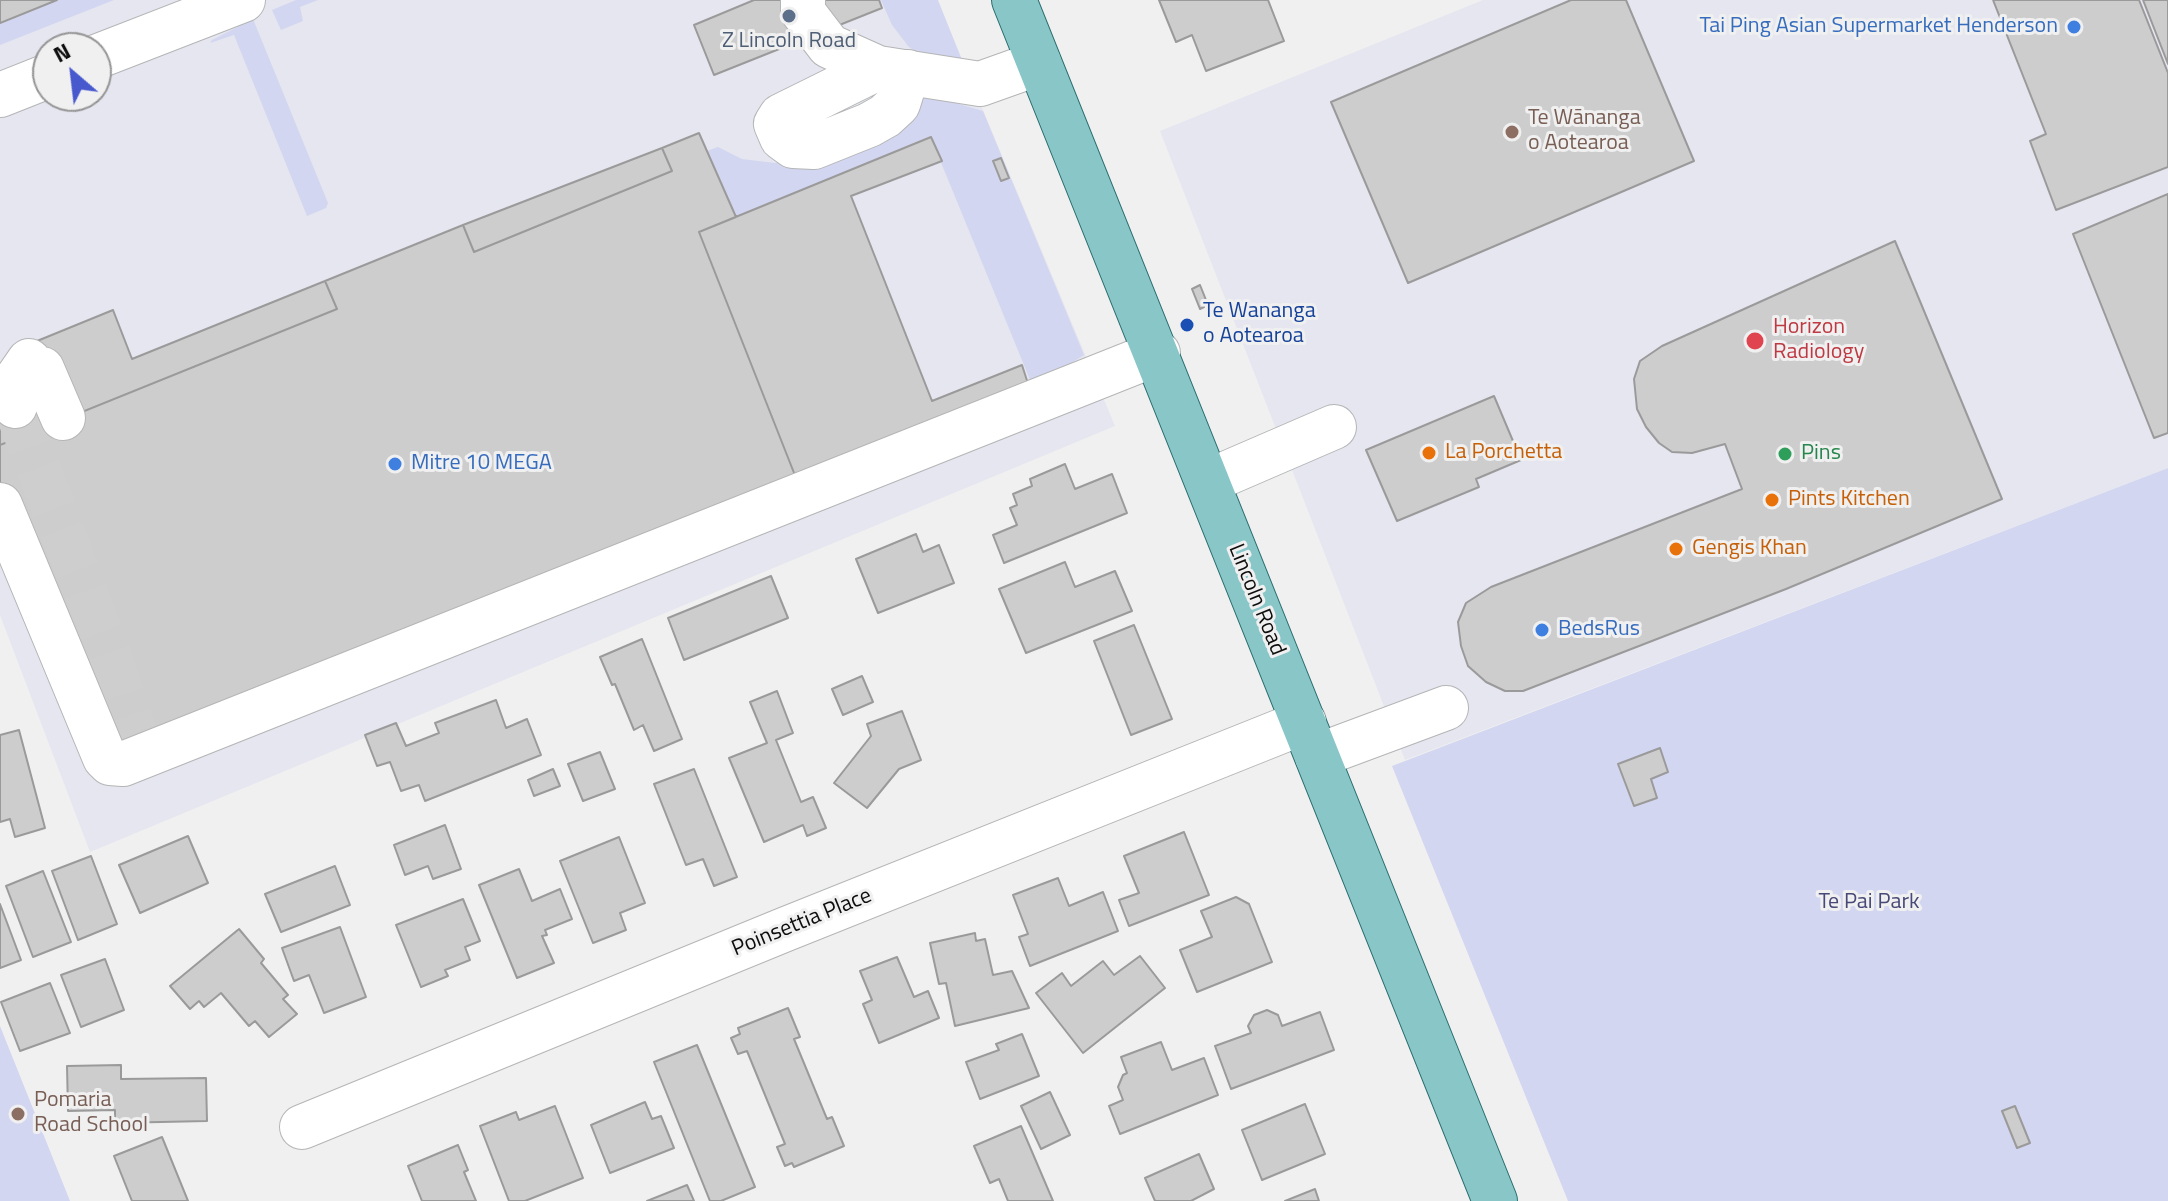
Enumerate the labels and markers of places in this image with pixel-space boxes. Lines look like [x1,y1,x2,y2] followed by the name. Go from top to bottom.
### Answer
[780,7,798,25] marker: Z Lincoln Road
[1700,14,2058,40] place label: Tai Ping Asian Supermarket Henderson
[2065,18,2083,36] marker: Tai Ping Asian Supermarket Henderson
[722,29,856,55] place label: Z Lincoln Road
[1528,106,1641,158] place label: Te Wānanga o Aotearoa
[1503,123,1521,141] marker: Te Wānanga o Aotearoa
[1203,299,1316,350] place label: Te Wananga o Aotearoa
[1773,315,1864,366] place label: Horizon Radiology
[1178,316,1196,334] marker: Te Wananga o Aotearoa
[1744,330,1766,352] marker: Horizon Radiology
[1445,440,1562,466] place label: La Porchetta
[1801,441,1841,467] place label: Pins
[1420,444,1438,462] marker: La Porchetta
[1776,445,1794,463] marker: Pins
[411,451,552,477] place label: Mitre 10 MEGA
[386,455,404,473] marker: Mitre 10 MEGA
[1788,487,1910,513] place label: Pints Kitchen
[1763,491,1781,509] marker: Pints Kitchen
[1692,536,1807,562] place label: Gengis Khan
[1667,540,1685,558] marker: Gengis Khan
[1558,617,1640,643] place label: BedsRus
[1533,621,1551,639] marker: BedsRus
[34,1088,148,1140] place label: Pomaria Road School
[9,1105,27,1123] marker: Pomaria Road School

